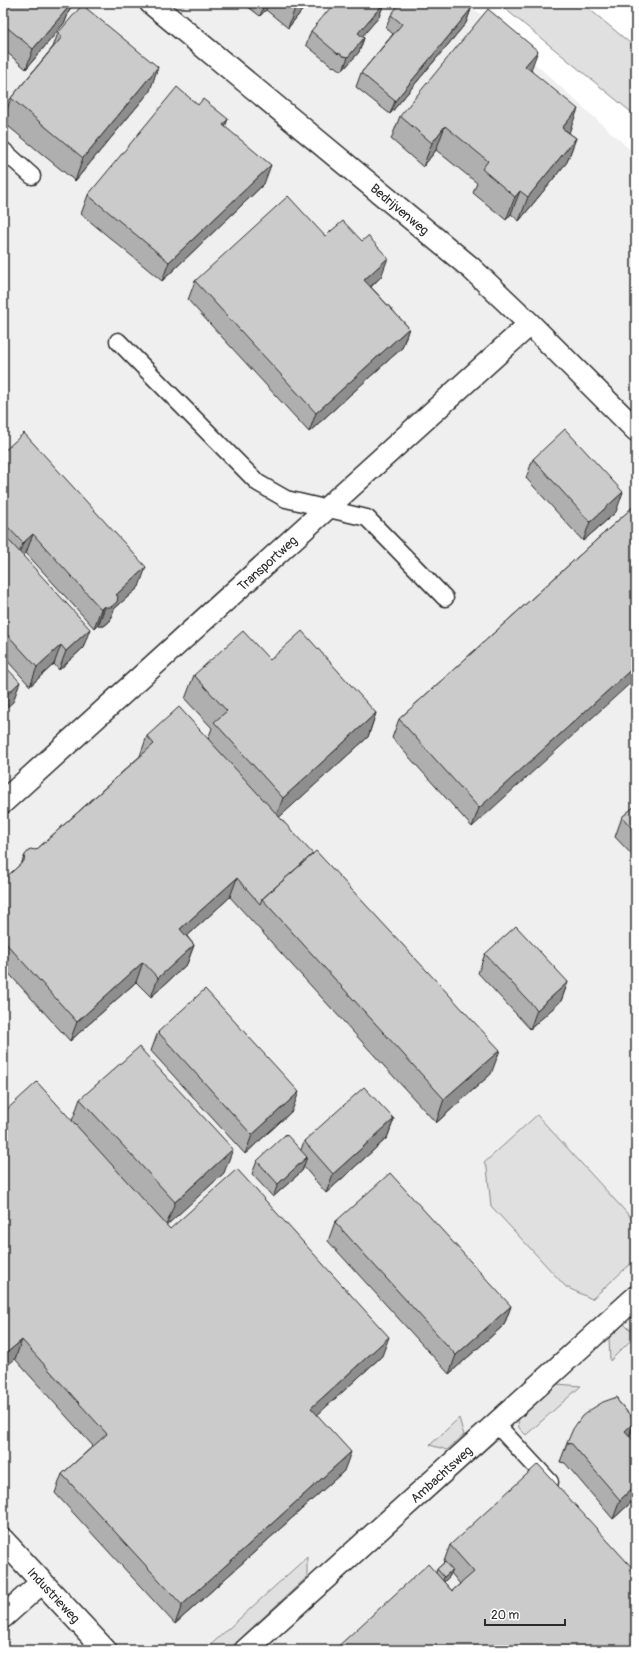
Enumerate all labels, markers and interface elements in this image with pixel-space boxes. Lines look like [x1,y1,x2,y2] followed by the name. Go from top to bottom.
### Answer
[367,181,432,239] street label: Bedrijvenweg
[235,532,301,595] street label: Transportweg
[407,1443,476,1507] street label: Ambachtsweg
[24,1565,83,1627] street label: Industrieweg
[485,1601,565,1627] scale bar
[491,1608,520,1623] text: 20 m

